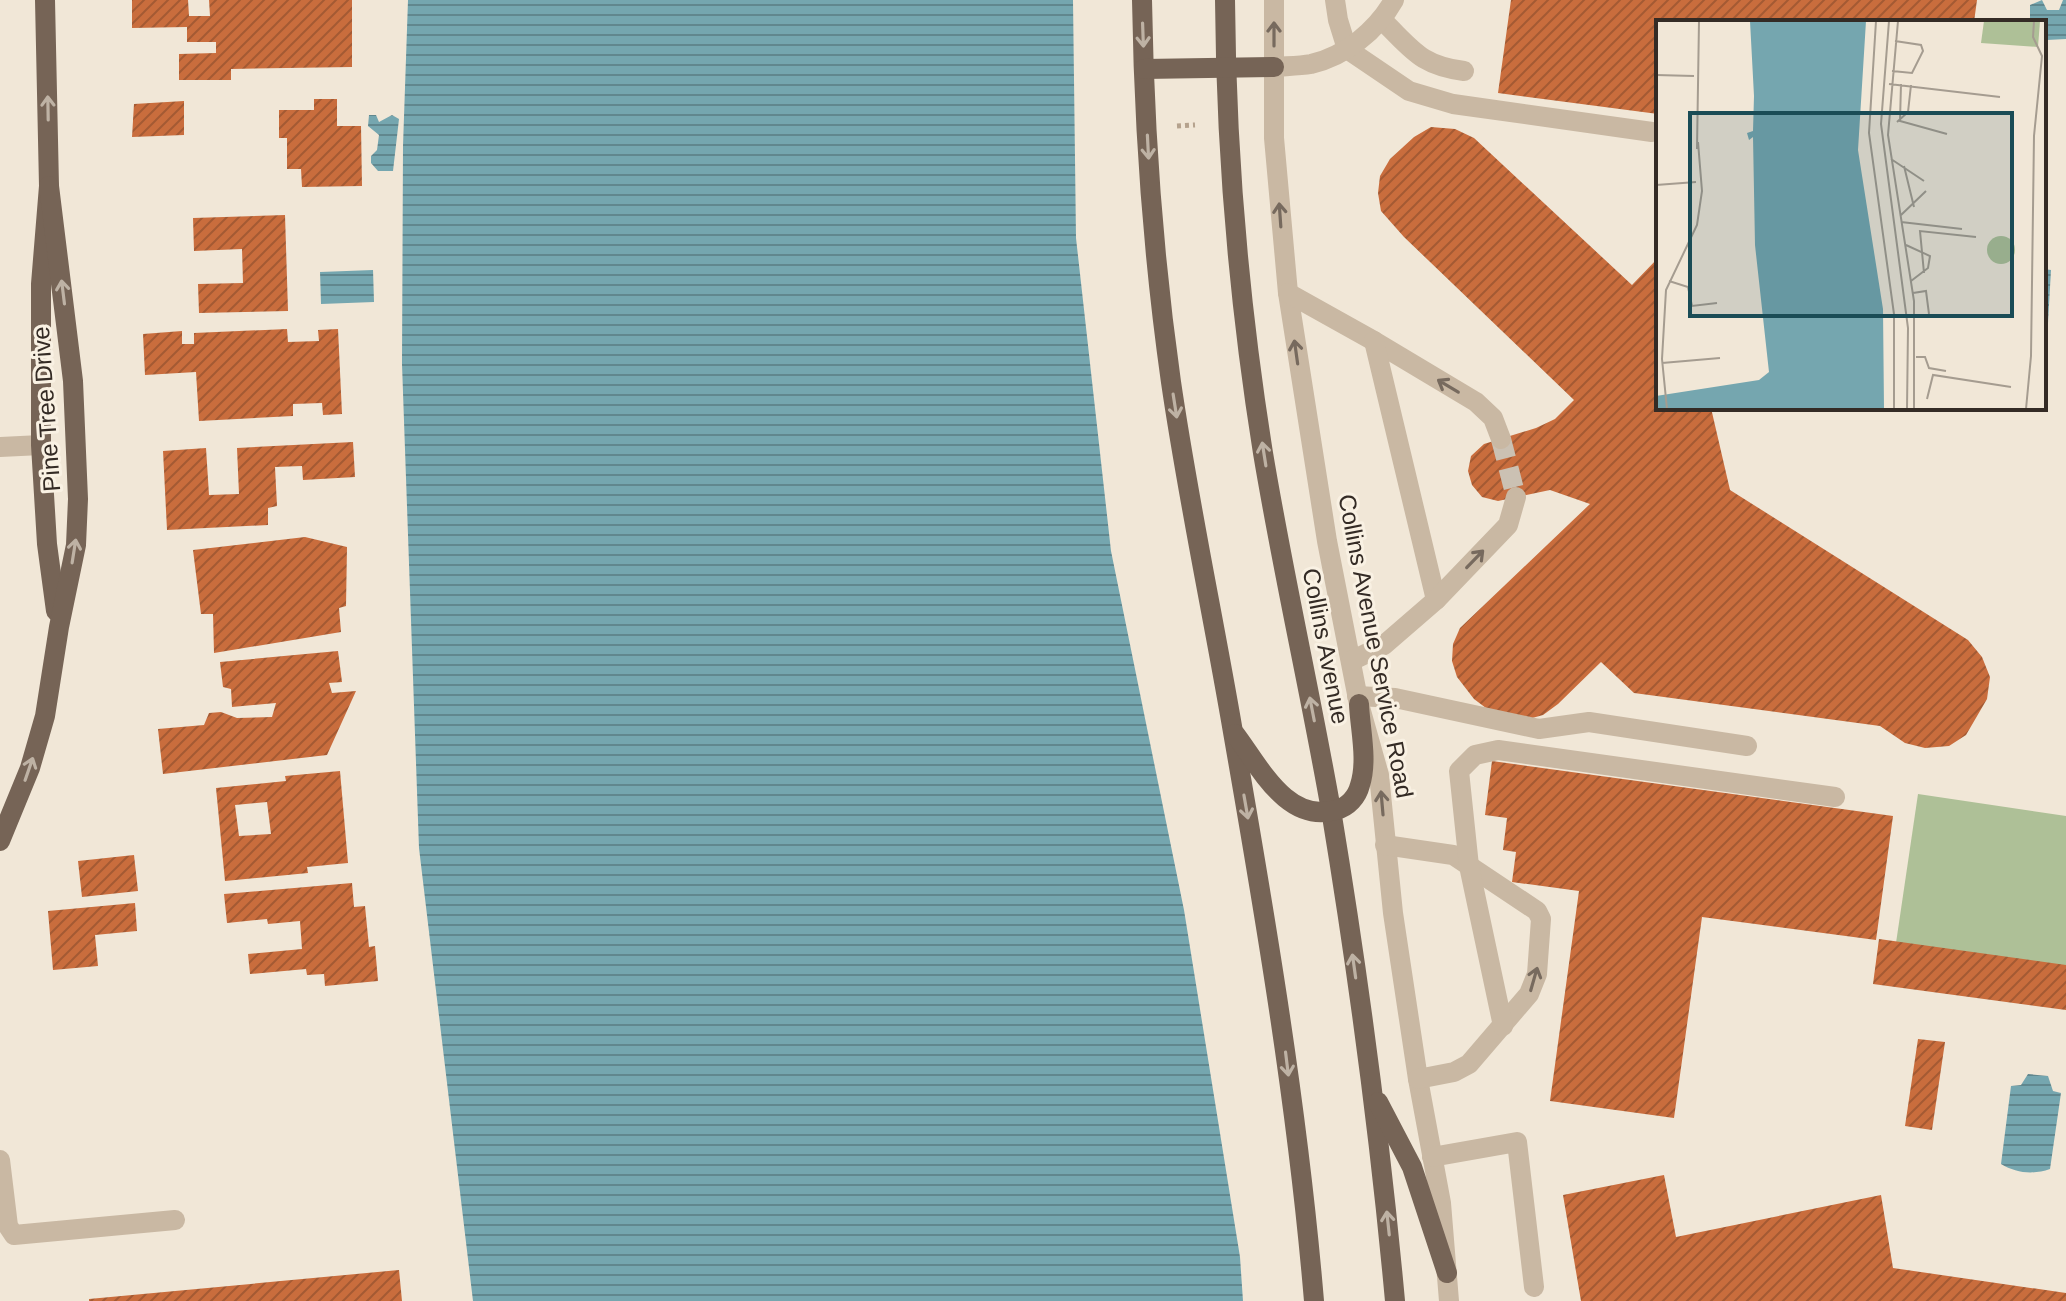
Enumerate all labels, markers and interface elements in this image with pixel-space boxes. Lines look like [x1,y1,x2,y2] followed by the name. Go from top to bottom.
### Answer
[1656,20,2046,410] inset map
[1136,21,1151,48] one-way arrow
[1266,21,1282,48] one-way arrow
[40,95,55,122] one-way arrow
[1140,133,1155,160] one-way arrow
[1272,203,1287,229] one-way arrow
[56,279,71,306] one-way arrow
[27,326,65,492] street label: Pine Tree Drive
[1288,339,1303,365] one-way arrow
[1437,377,1460,393] one-way arrow
[1168,392,1183,418] one-way arrow
[1255,441,1270,467] one-way arrow
[1333,492,1419,800] street label: Collins Avenue Service Road
[67,539,82,564] one-way arrow
[1465,550,1484,569] one-way arrow
[1298,566,1354,726] street label: Collins Avenue
[1304,697,1319,722] one-way arrow
[23,756,38,781] one-way arrow
[1374,790,1389,817] one-way arrow
[1239,794,1254,820] one-way arrow
[1346,953,1361,979] one-way arrow
[1528,967,1542,992] one-way arrow
[1279,1050,1294,1077] one-way arrow
[1380,1210,1395,1237] one-way arrow

